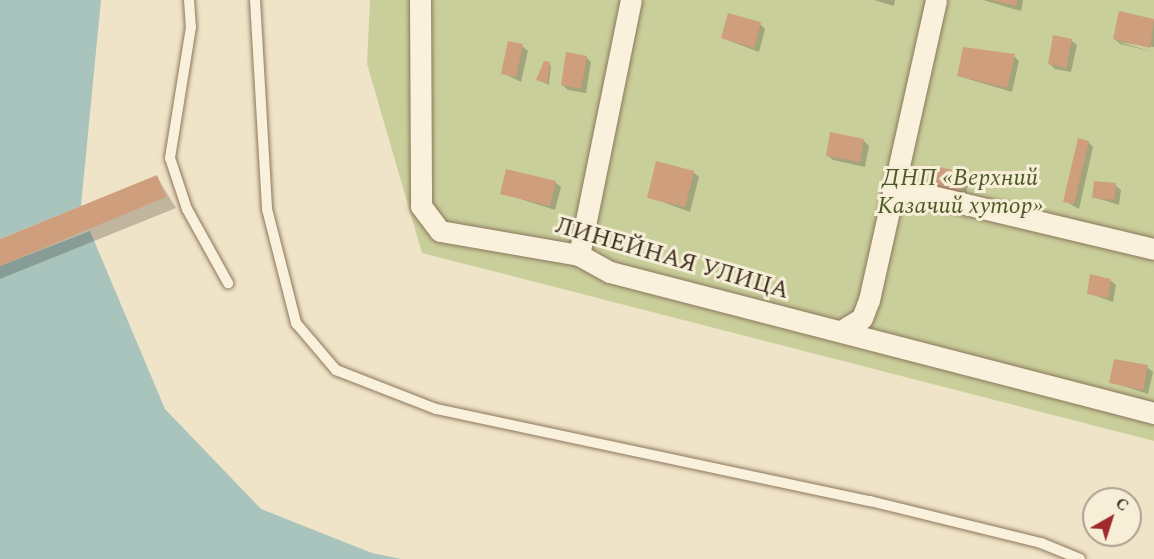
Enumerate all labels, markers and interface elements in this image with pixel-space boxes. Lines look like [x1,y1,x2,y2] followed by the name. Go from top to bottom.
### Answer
[877,165,1043,221] park label: ДНП «Верхний Казачий хутор»
[552,212,792,306] street label: ЛИНЕЙНАЯ УЛИЦА
[1082,487,1142,547] north arrow
[1110,492,1134,517] text: С

